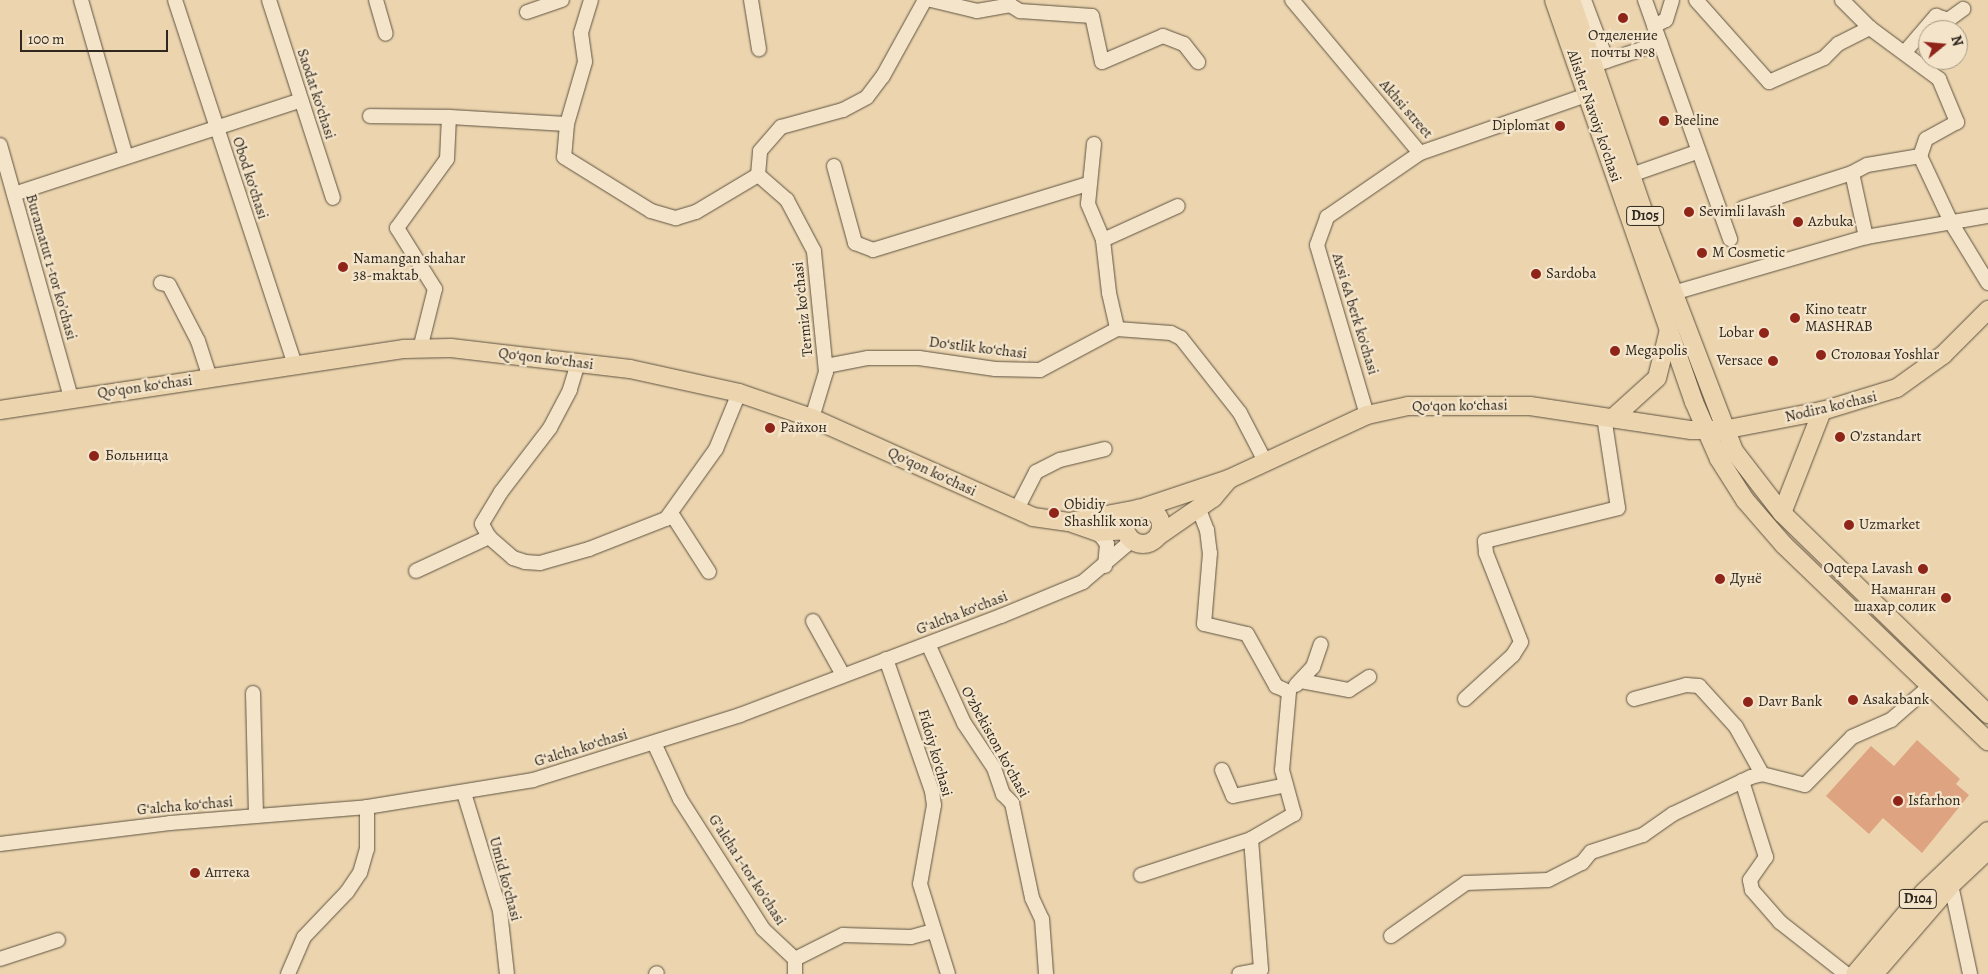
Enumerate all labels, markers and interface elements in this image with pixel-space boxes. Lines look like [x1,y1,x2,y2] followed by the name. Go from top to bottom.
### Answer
[1617,12,1629,24] marker: Отделение почты №8
[22,20,170,52] scale bar
[1918,20,1968,70] north arrow
[1588,26,1658,61] place label: Отделение почты №8
[28,29,65,49] text: 100 m
[1946,33,1967,48] text: N
[293,47,339,141] street label: Saodat koʻchasi
[1563,47,1625,185] street label: Alisher Navoiy ko'chasi
[1376,76,1436,142] street label: Akhsi street
[1674,112,1719,130] place label: Beeline
[1658,115,1670,127] marker: Beeline
[1492,117,1550,135] place label: Diplomat
[1554,120,1566,132] marker: Diplomat
[228,135,272,221] street label: Obod koʻchasi
[22,192,80,342] street label: Buramatut 1-tor koʼchasi
[1699,203,1785,221] place label: Sevimli lavash
[1625,205,1665,228] road number: D105
[1683,206,1695,218] marker: Sevimli lavash
[1808,213,1854,231] place label: Azbuka
[1792,216,1804,228] marker: Azbuka
[1712,244,1785,262] place label: M Cosmetic
[1696,247,1708,259] marker: M Cosmetic
[353,249,465,284] place label: Namangan shahar 38-maktab
[1328,251,1382,377] street label: Axsi 6А berk ko'chasi
[337,261,349,273] marker: Namangan shahar 38-maktab
[789,261,817,357] street label: Termiz koʻchasi
[1546,265,1596,283] place label: Sardoba
[1530,268,1542,280] marker: Sardoba
[1805,300,1873,335] place label: Kino teatr MASHRAB
[1789,312,1801,324] marker: Kino teatr MASHRAB
[1719,324,1754,342] place label: Lobar
[1758,327,1770,339] marker: Lobar
[928,333,1028,363] street label: Doʻstlik koʻchasi
[1625,342,1688,360] place label: Megapolis
[497,344,595,374] street label: Qoʻqon koʻchasi
[1609,345,1621,357] marker: Megapolis
[1831,346,1939,364] place label: Столовая Yoshlar
[1815,349,1827,361] marker: Столовая Yoshlar
[1717,352,1763,370] place label: Versace
[1767,355,1779,367] marker: Versace
[96,371,194,403] street label: Qoʻqon koʻchasi
[1783,388,1879,426] street label: Nodira ko'chasi
[1412,396,1508,416] street label: Qoʻqon koʻchasi
[780,419,827,437] place label: Райхон
[764,422,776,434] marker: Райхон
[1850,428,1921,446] place label: O'zstandart
[1834,431,1846,443] marker: O'zstandart
[885,444,979,500] street label: Qoʻqon koʻchasi
[105,447,168,465] place label: Больница
[87,449,101,463] marker: Больница
[1064,495,1149,530] place label: Obidiy Shashlik xona
[1048,507,1060,519] marker: Obidiy Shashlik xona
[1859,516,1920,534] place label: Uzmarket
[1843,519,1855,531] marker: Uzmarket
[1824,560,1913,578] place label: Oqtepa Lavash
[1917,563,1929,575] marker: Oqtepa Lavash
[1730,570,1762,588] place label: Дунё
[1714,573,1726,585] marker: Дунё
[1854,580,1936,615] place label: Наманган шахар солик
[914,587,1010,639] street label: Gʻalcha koʻchasi
[1940,592,1952,604] marker: Наманган шахар солик
[957,683,1033,801] street label: Oʻzbekiston koʻchasi
[1863,691,1929,709] place label: Asakabank
[1758,693,1822,711] place label: Davr Bank
[1847,694,1859,706] marker: Asakabank
[1742,696,1754,708] marker: Davr Bank
[914,707,956,799] street label: Fidoiy koʻchasi
[532,725,630,771] street label: Gʻalcha koʻchasi
[1908,792,1960,810] place label: Isfarhon
[136,793,234,819] street label: Gʻalcha koʻchasi
[1892,795,1904,807] marker: Isfarhon
[704,811,790,929] street label: Gʼalcha 1-tor koʼchasi
[485,835,525,923] street label: Umid koʻchasi
[205,864,250,882] place label: Аптека
[189,867,201,879] marker: Аптека
[1898,888,1938,911] road number: D104

